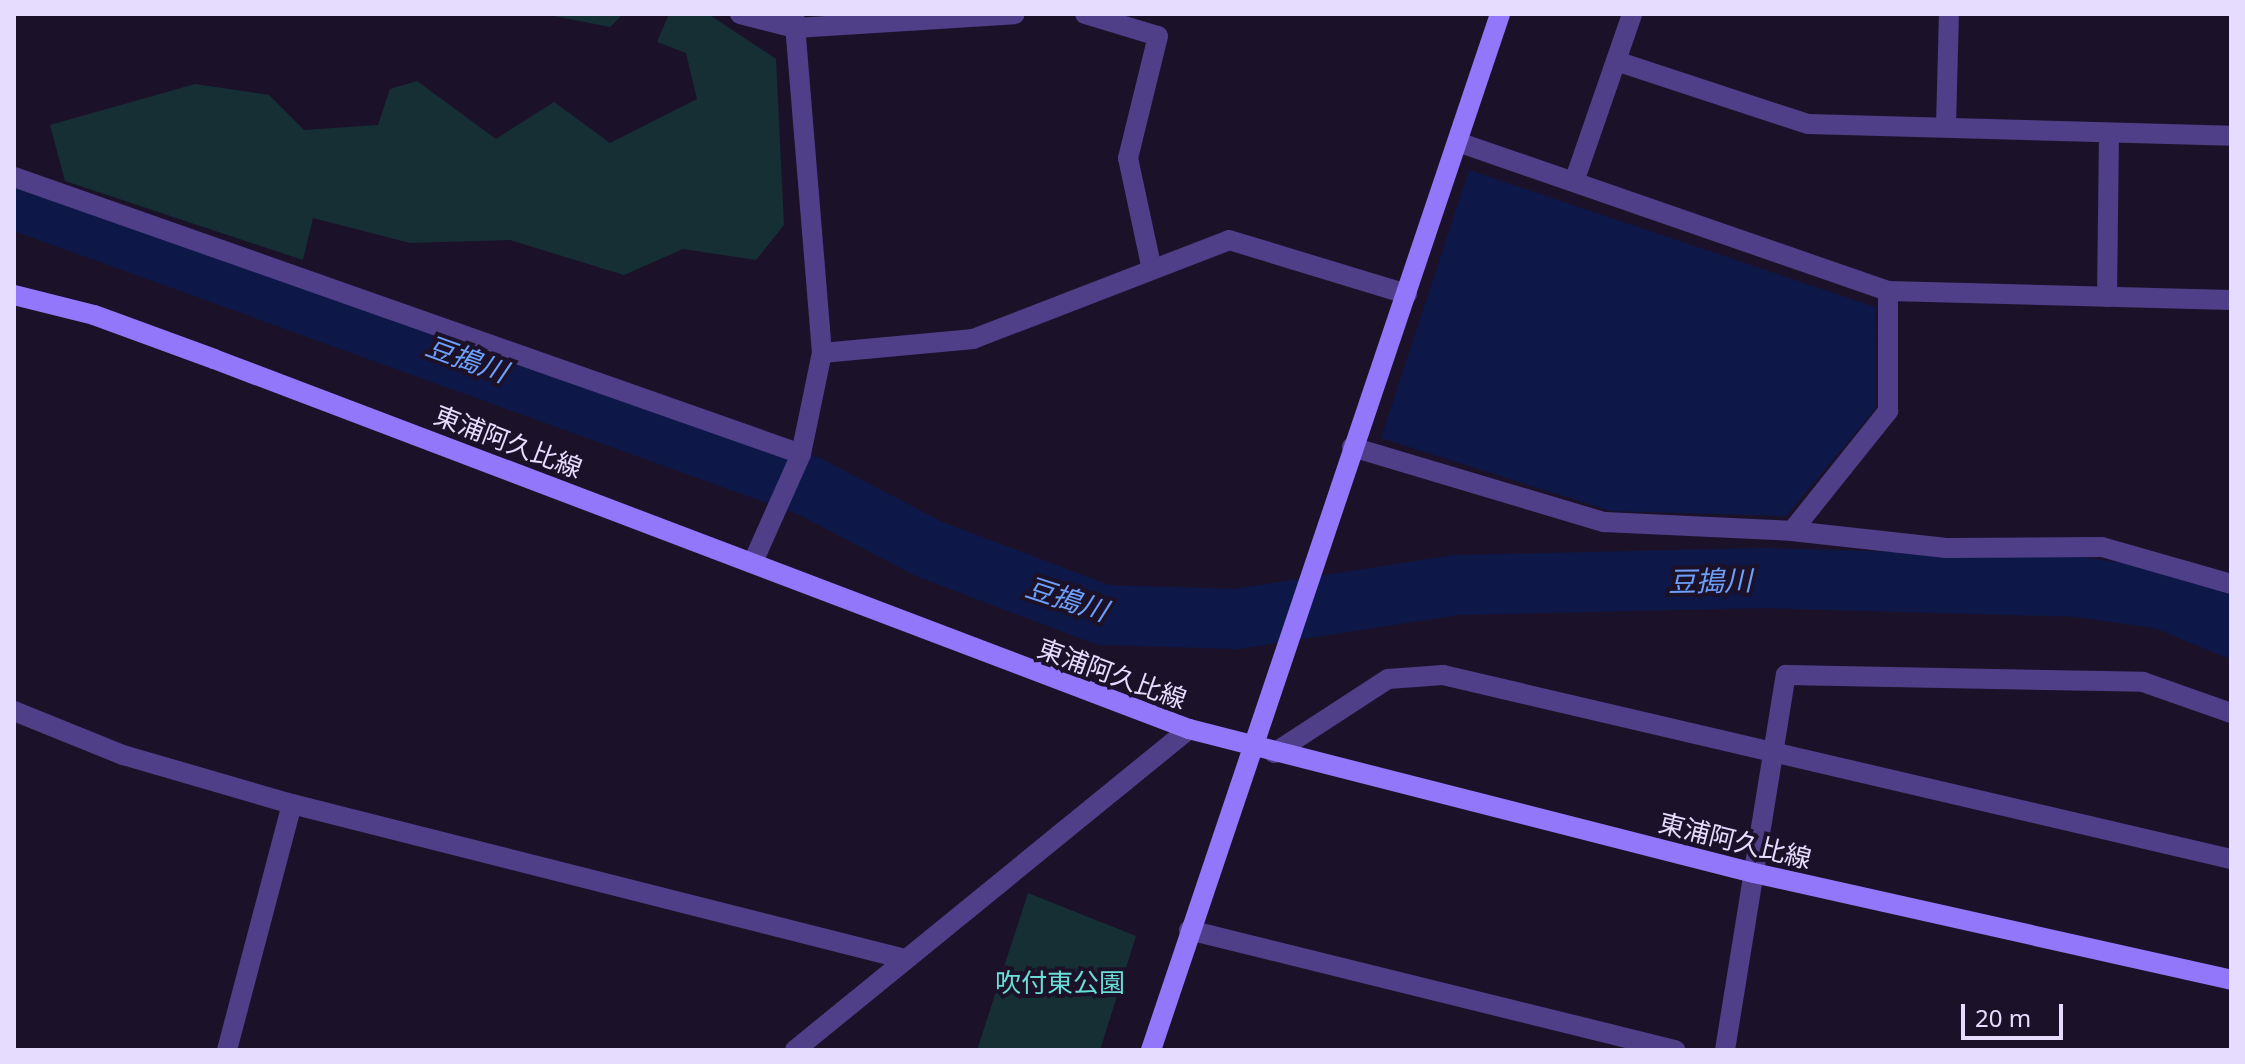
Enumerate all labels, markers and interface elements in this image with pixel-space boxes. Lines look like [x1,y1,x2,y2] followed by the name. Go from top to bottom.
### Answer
[422,328,512,388] water label: 豆搗川
[430,399,586,485] street label: 東浦阿久比線
[1668,562,1752,598] water label: 豆搗川
[1022,569,1112,627] water label: 豆搗川
[1033,633,1191,715] street label: 東浦阿久比線
[1656,807,1814,875] street label: 東浦阿久比線
[995,967,1125,999] park label: 吹付東公園
[1965,988,2067,1038] scale bar
[1975,1001,2031,1034] text: 20 m

